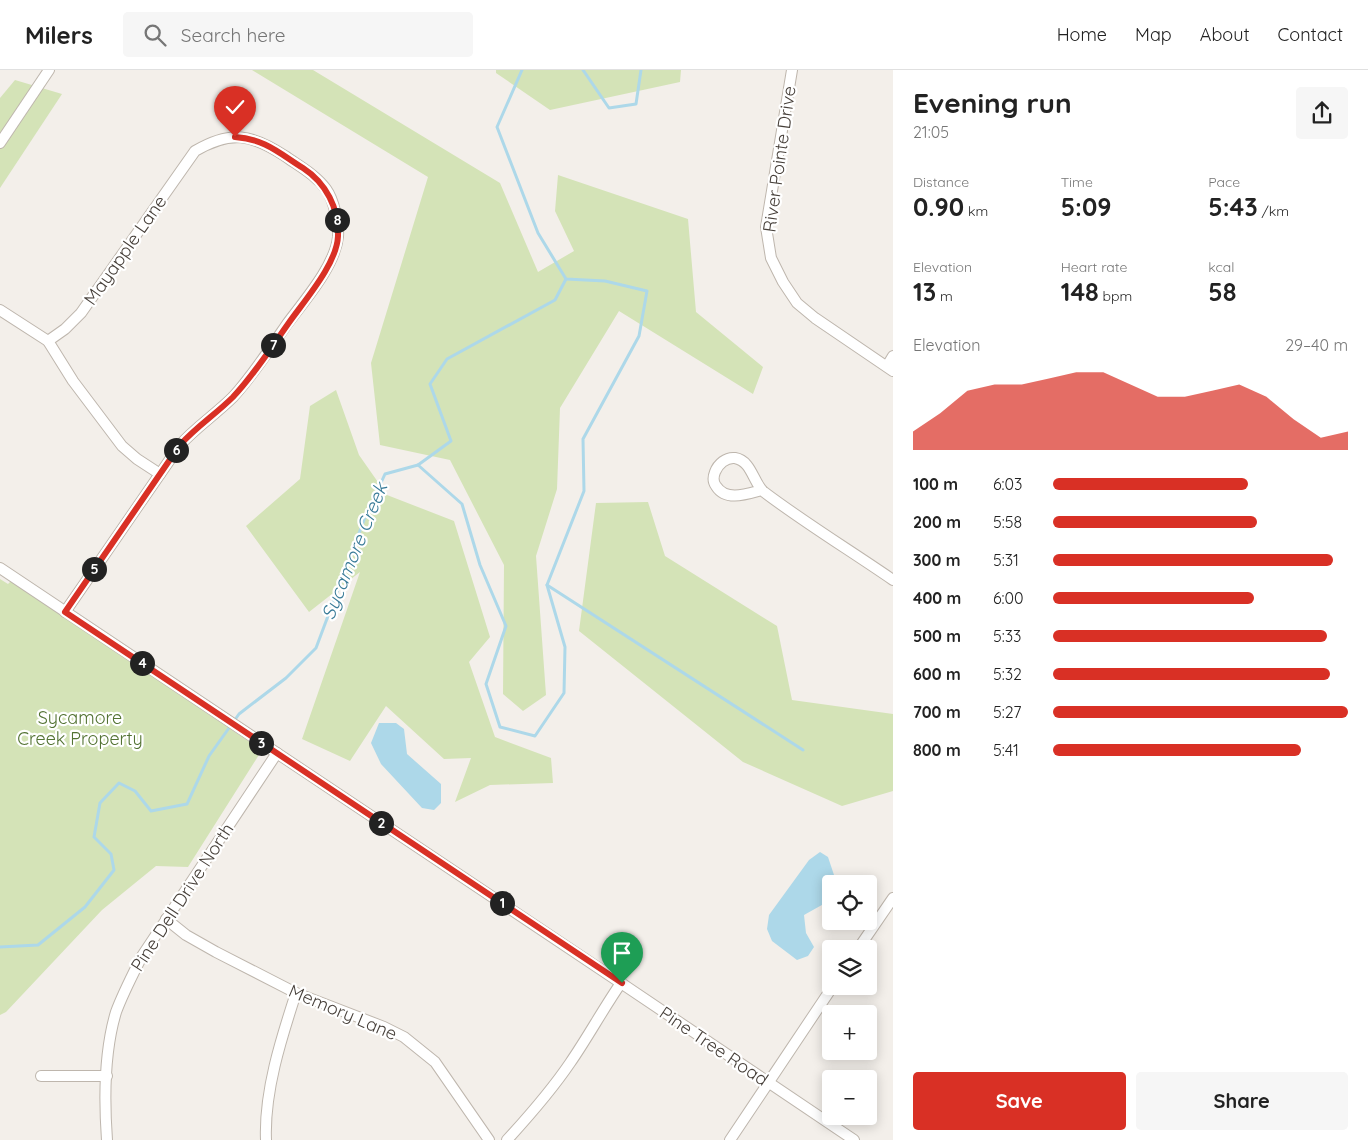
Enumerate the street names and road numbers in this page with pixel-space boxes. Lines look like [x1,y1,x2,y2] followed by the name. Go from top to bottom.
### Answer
[757,84,801,234] street label: River Pointe Drive
[79,191,171,309] street label: Mayapple Lane
[126,819,238,975] street label: Pine Dell Drive North
[285,979,401,1045] street label: Memory Lane
[655,1001,773,1091] street label: Pine Tree Road

